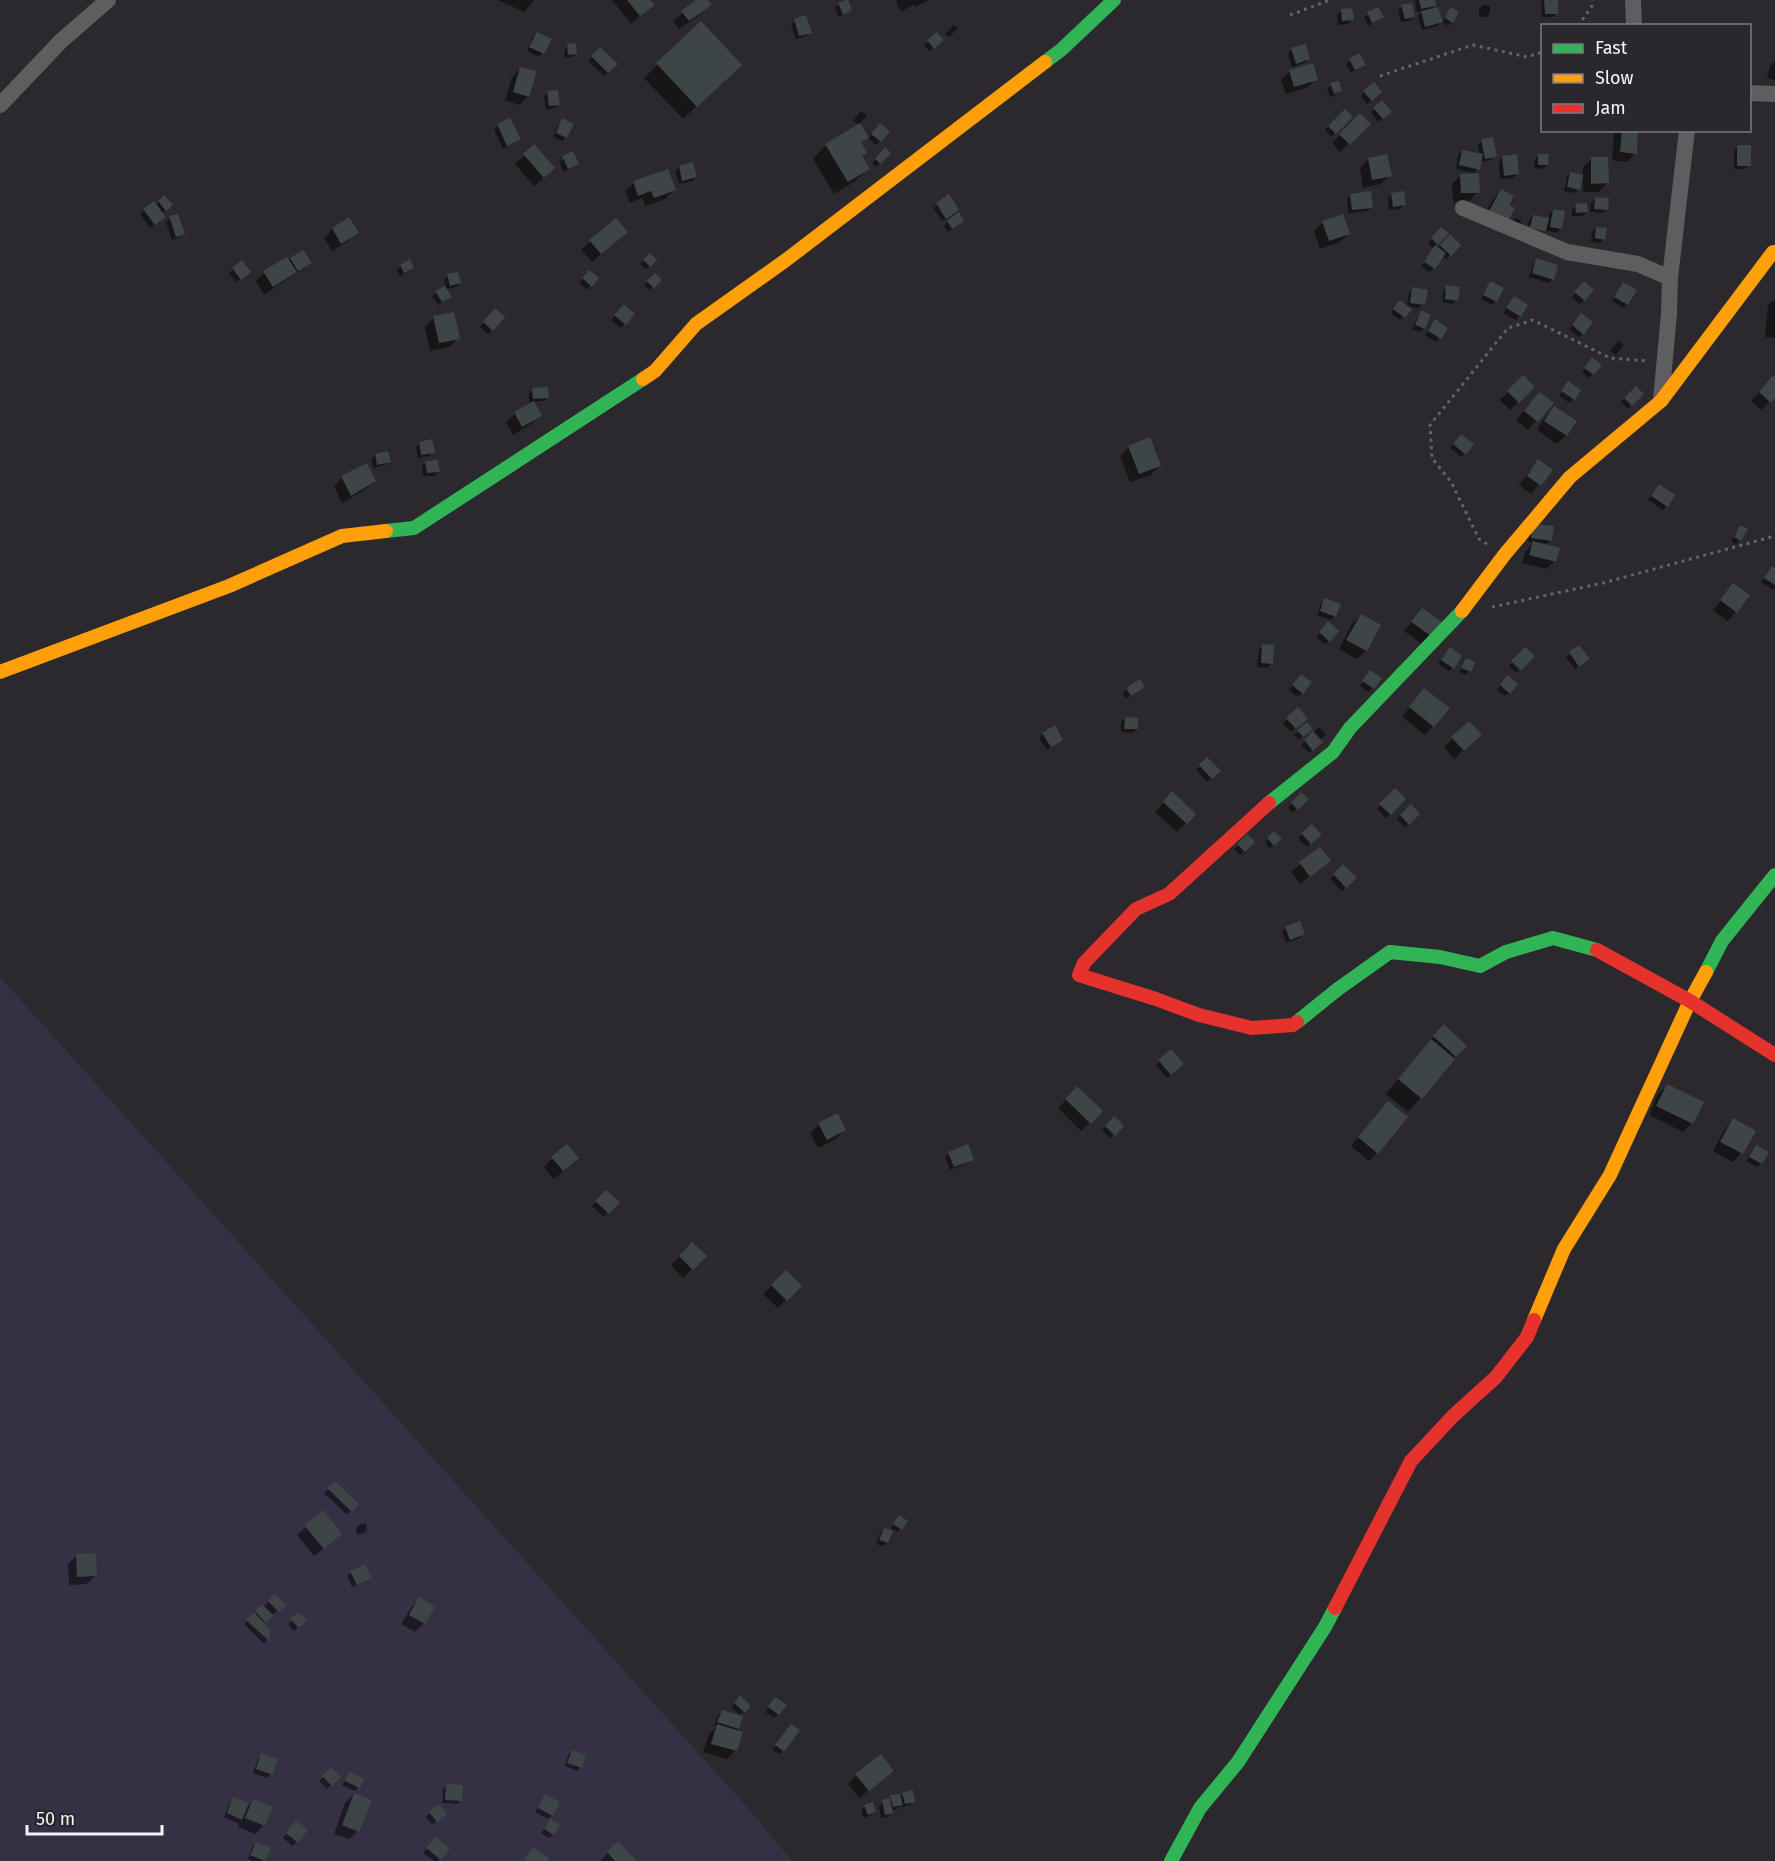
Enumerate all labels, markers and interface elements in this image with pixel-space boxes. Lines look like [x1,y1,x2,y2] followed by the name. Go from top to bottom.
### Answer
[1541,24,1751,132] legend
[1595,37,1628,59] text: Fast
[1595,67,1634,89] text: Slow
[1595,97,1626,119] text: Jam
[27,1798,162,1836] scale bar
[36,1808,75,1830] text: 50 m

